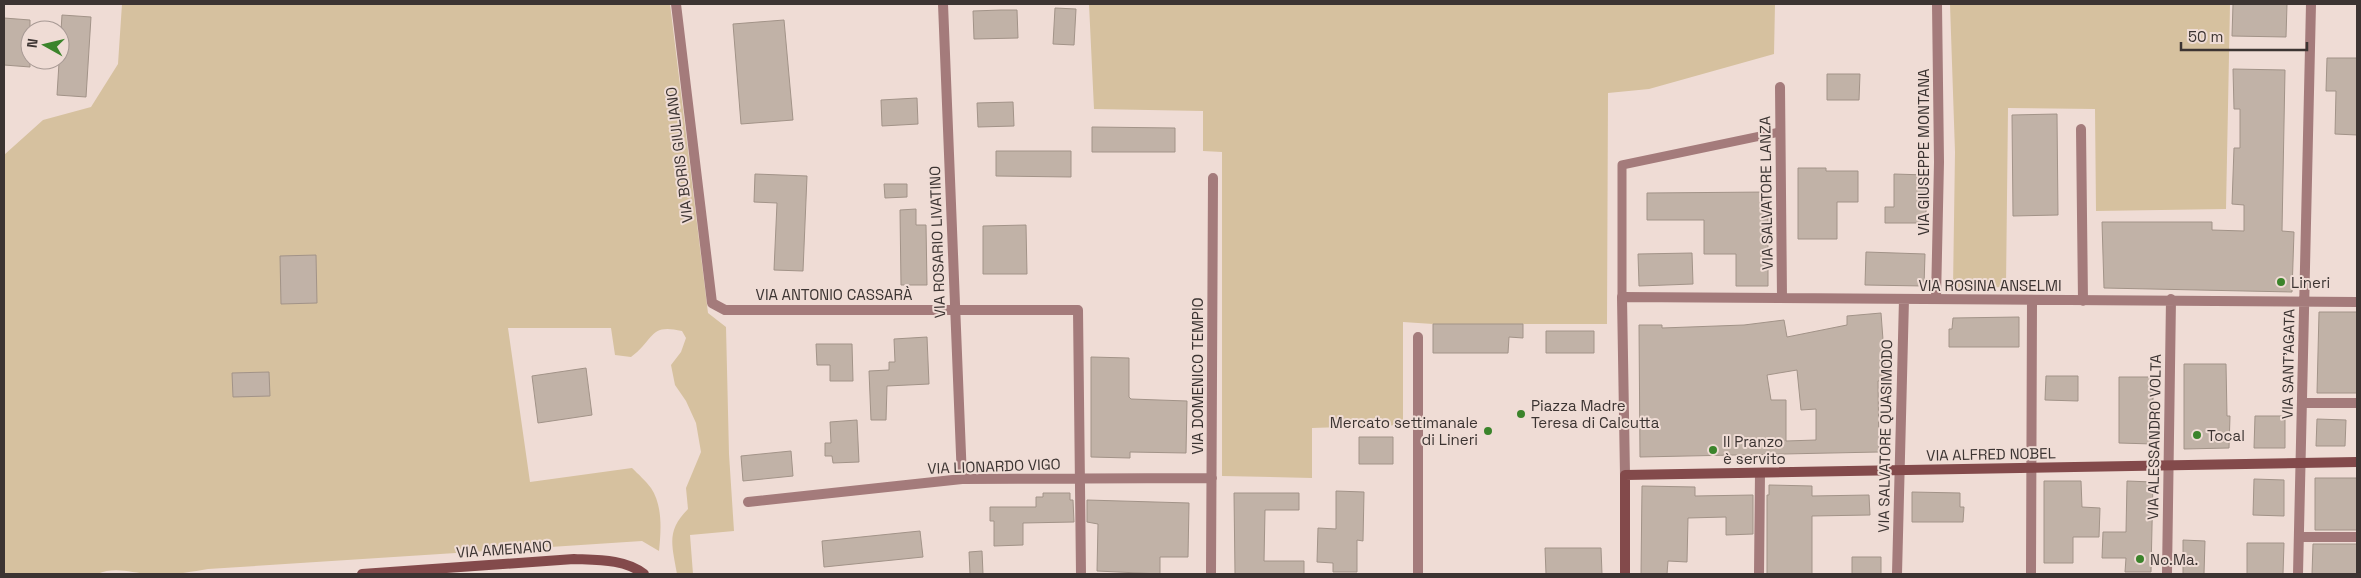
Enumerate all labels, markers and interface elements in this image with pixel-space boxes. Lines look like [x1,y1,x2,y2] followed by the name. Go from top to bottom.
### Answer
[20,20,70,70] north arrow
[2181,20,2307,52] scale bar
[2188,27,2223,46] text: 50 m
[23,37,42,49] text: N
[1914,68,1933,236] street label: VIA GIUSEPPE MONTANA
[661,86,697,224] street label: VIA BORIS GIULIANO
[1755,115,1777,270] street label: VIA SALVATORE LANZA
[925,166,949,318] street label: VIA ROSARIO LIVATINO
[2291,273,2330,292] place label: Lineri
[1918,276,2062,295] street label: VIA ROSINA ANSELMI
[2275,276,2287,288] marker: Lineri
[756,285,913,304] street label: VIA ANTONIO CASSARÀ
[1188,297,1207,455] street label: VIA DOMENICO TEMPIO
[2278,308,2298,419] street label: VIA SANT'AGATA
[1874,339,1896,533] street label: VIA SALVATORE QUASIMODO
[2143,353,2165,520] street label: VIA ALESSANDRO VOLTA
[1531,396,1660,432] place label: Piazza Madre Teresa di Calcutta
[1515,408,1527,420] marker: Piazza Madre Teresa di Calcutta
[1330,413,1478,449] place label: Mercato settimanale di Lineri
[1482,425,1494,437] marker: Mercato settimanale di Lineri
[2207,426,2245,445] place label: Tocal
[2191,429,2203,441] marker: Tocal
[1723,432,1786,468] place label: Il Pranzo è servito
[1926,443,2056,465] street label: VIA ALFRED NOBEL
[1707,444,1719,456] marker: Il Pranzo è servito
[927,454,1061,478] street label: VIA LIONARDO VIGO
[455,536,553,562] street label: VIA AMENANO
[2150,550,2198,569] place label: No.Ma.
[2134,553,2146,565] marker: No.Ma.

